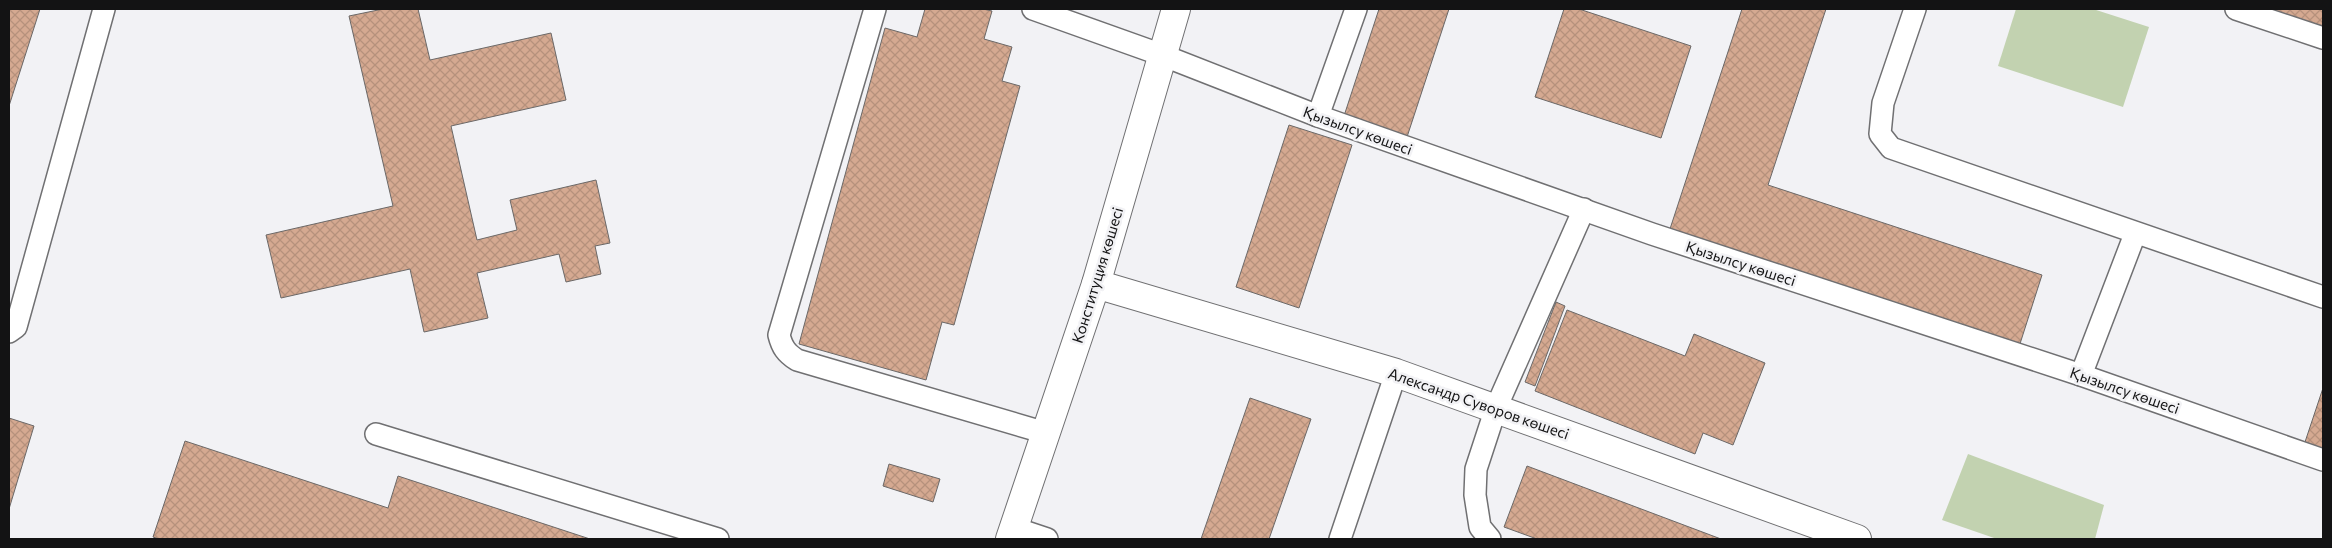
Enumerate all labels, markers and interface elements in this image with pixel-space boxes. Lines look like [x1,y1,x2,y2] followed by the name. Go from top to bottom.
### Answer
[1301,102,1415,158] street label: Қызылсу көшесі
[1068,205,1126,345] street label: Конституция көшесі
[1684,237,1798,289] street label: Қызылсу көшесі
[2068,363,2182,417] street label: Қызылсу көшесі
[1386,364,1572,442] street label: Александр Суворов көшесі

